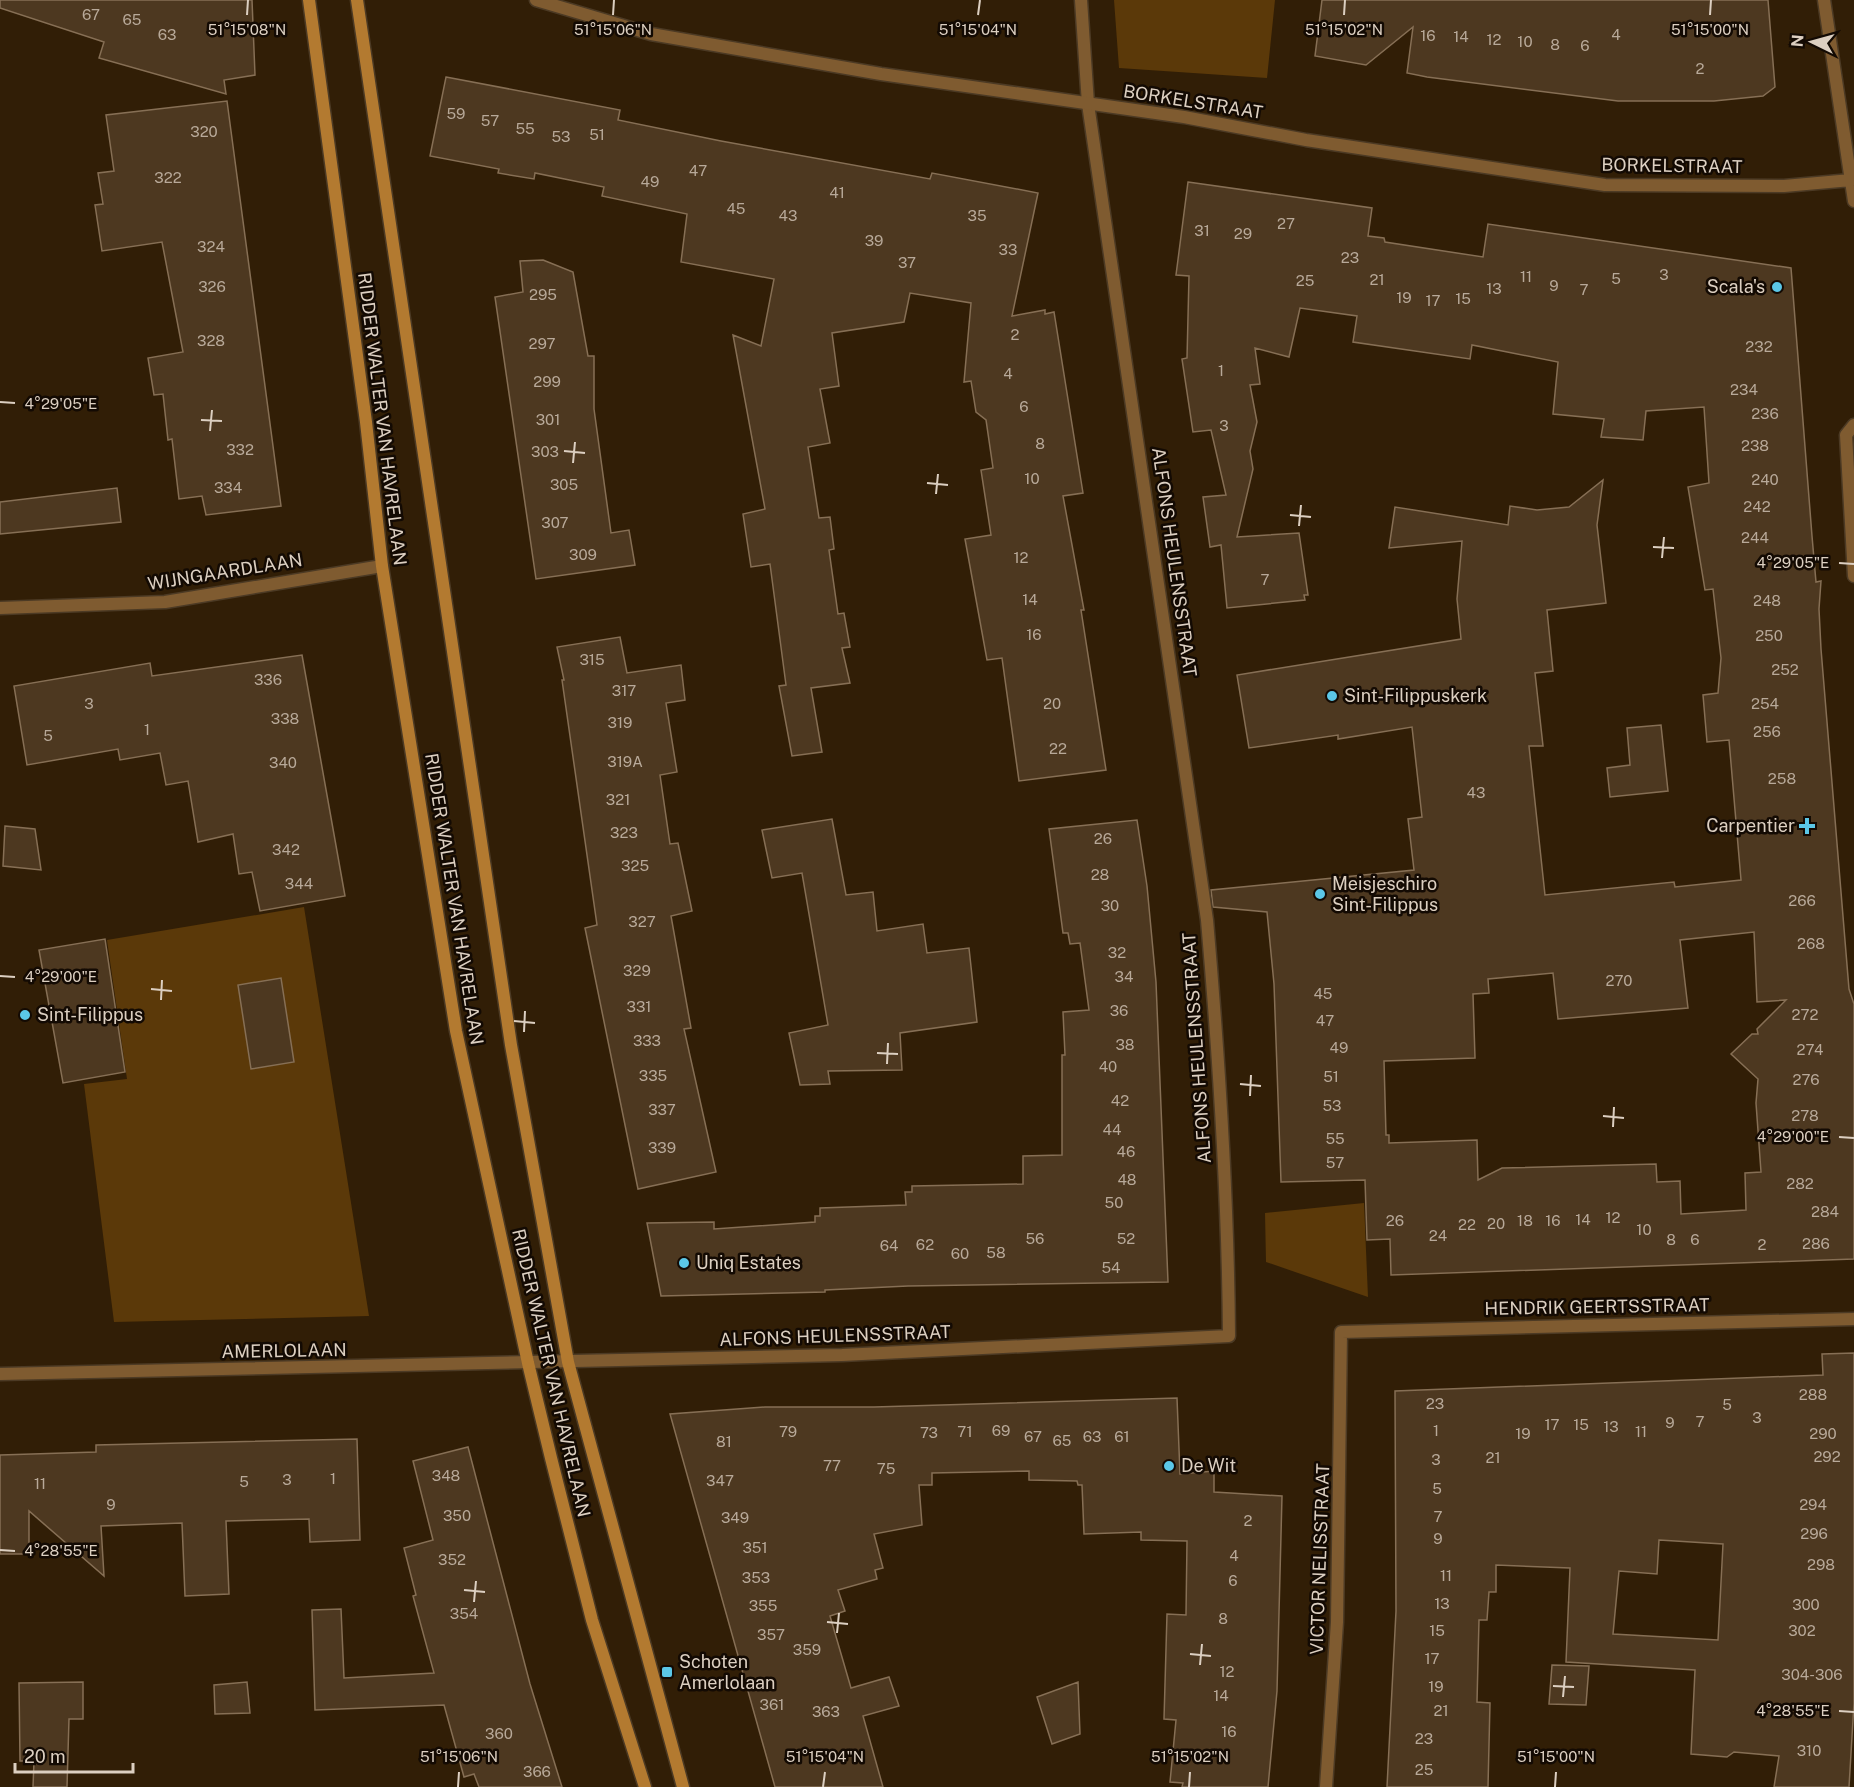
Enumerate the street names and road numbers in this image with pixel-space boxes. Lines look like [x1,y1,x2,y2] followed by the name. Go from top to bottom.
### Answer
[1122,80,1265,123] street label: BORKELSTRAAT
[1601,154,1743,177] street label: BORKELSTRAAT
[354,271,411,567] street label: RIDDER WALTER VAN HAVRELAAN
[1148,446,1201,678] street label: ALFONS HEULENSSTRAAT
[146,549,304,594] street label: WIJNGAARDLAAN
[421,752,488,1046] street label: RIDDER WALTER VAN HAVRELAAN
[1178,931,1215,1164] street label: ALFONS HEULENSSTRAAT
[508,1227,595,1519] street label: RIDDER WALTER VAN HAVRELAAN
[1484,1294,1710,1319] street label: HENDRIK GEERTSSTRAAT
[719,1321,951,1350] street label: ALFONS HEULENSSTRAAT
[221,1339,347,1362] street label: AMERLOLAAN
[1306,1463,1333,1655] street label: VICTOR NELISSTRAAT

